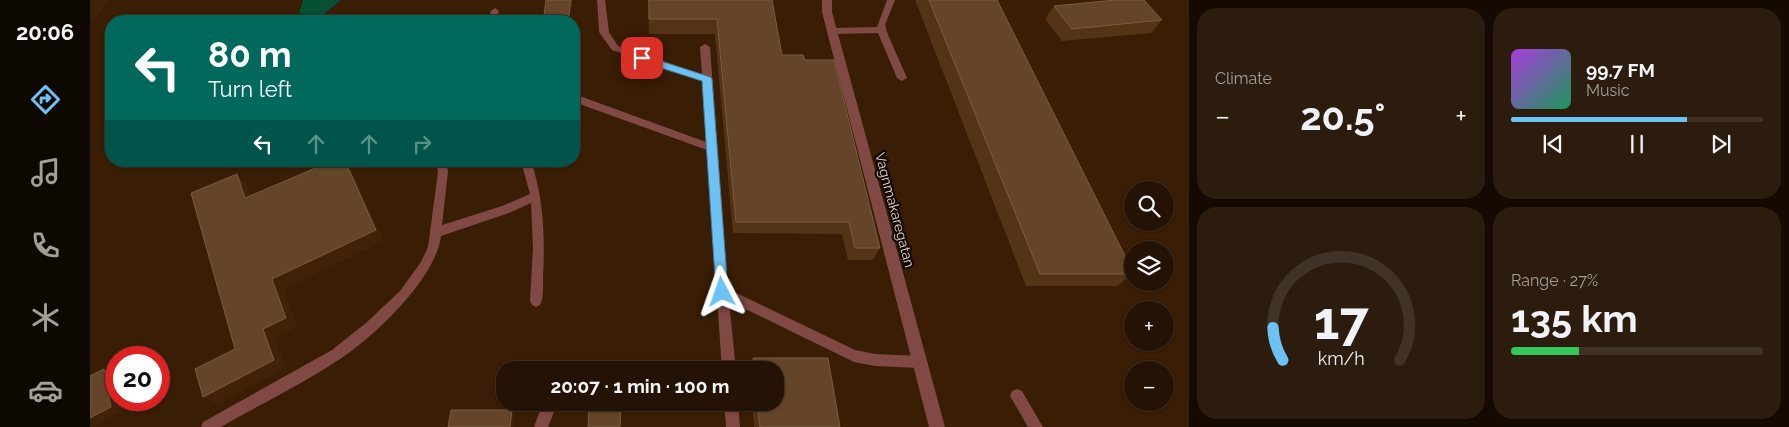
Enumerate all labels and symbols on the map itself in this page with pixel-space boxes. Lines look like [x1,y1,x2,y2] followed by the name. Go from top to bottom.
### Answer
[621,37,663,79] pin
[872,151,918,269] street label: Vagnmakaregatan
[695,265,747,317] position arrow
[105,346,170,411] speed limit sign: 20

